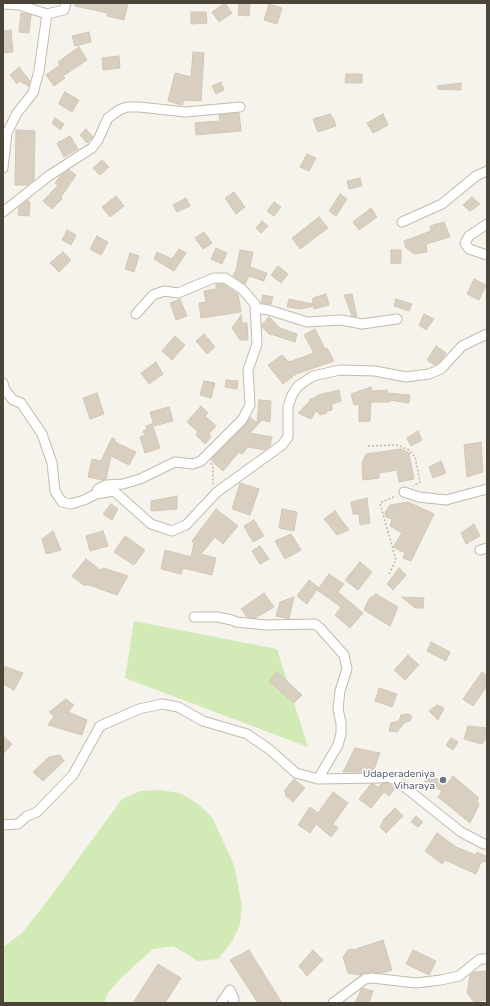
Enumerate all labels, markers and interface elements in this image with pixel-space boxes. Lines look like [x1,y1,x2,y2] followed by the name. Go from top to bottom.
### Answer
[363,768,435,792] place label: Udaperadeniya Viharaya
[438,775,448,785] marker: Udaperadeniya Viharaya

